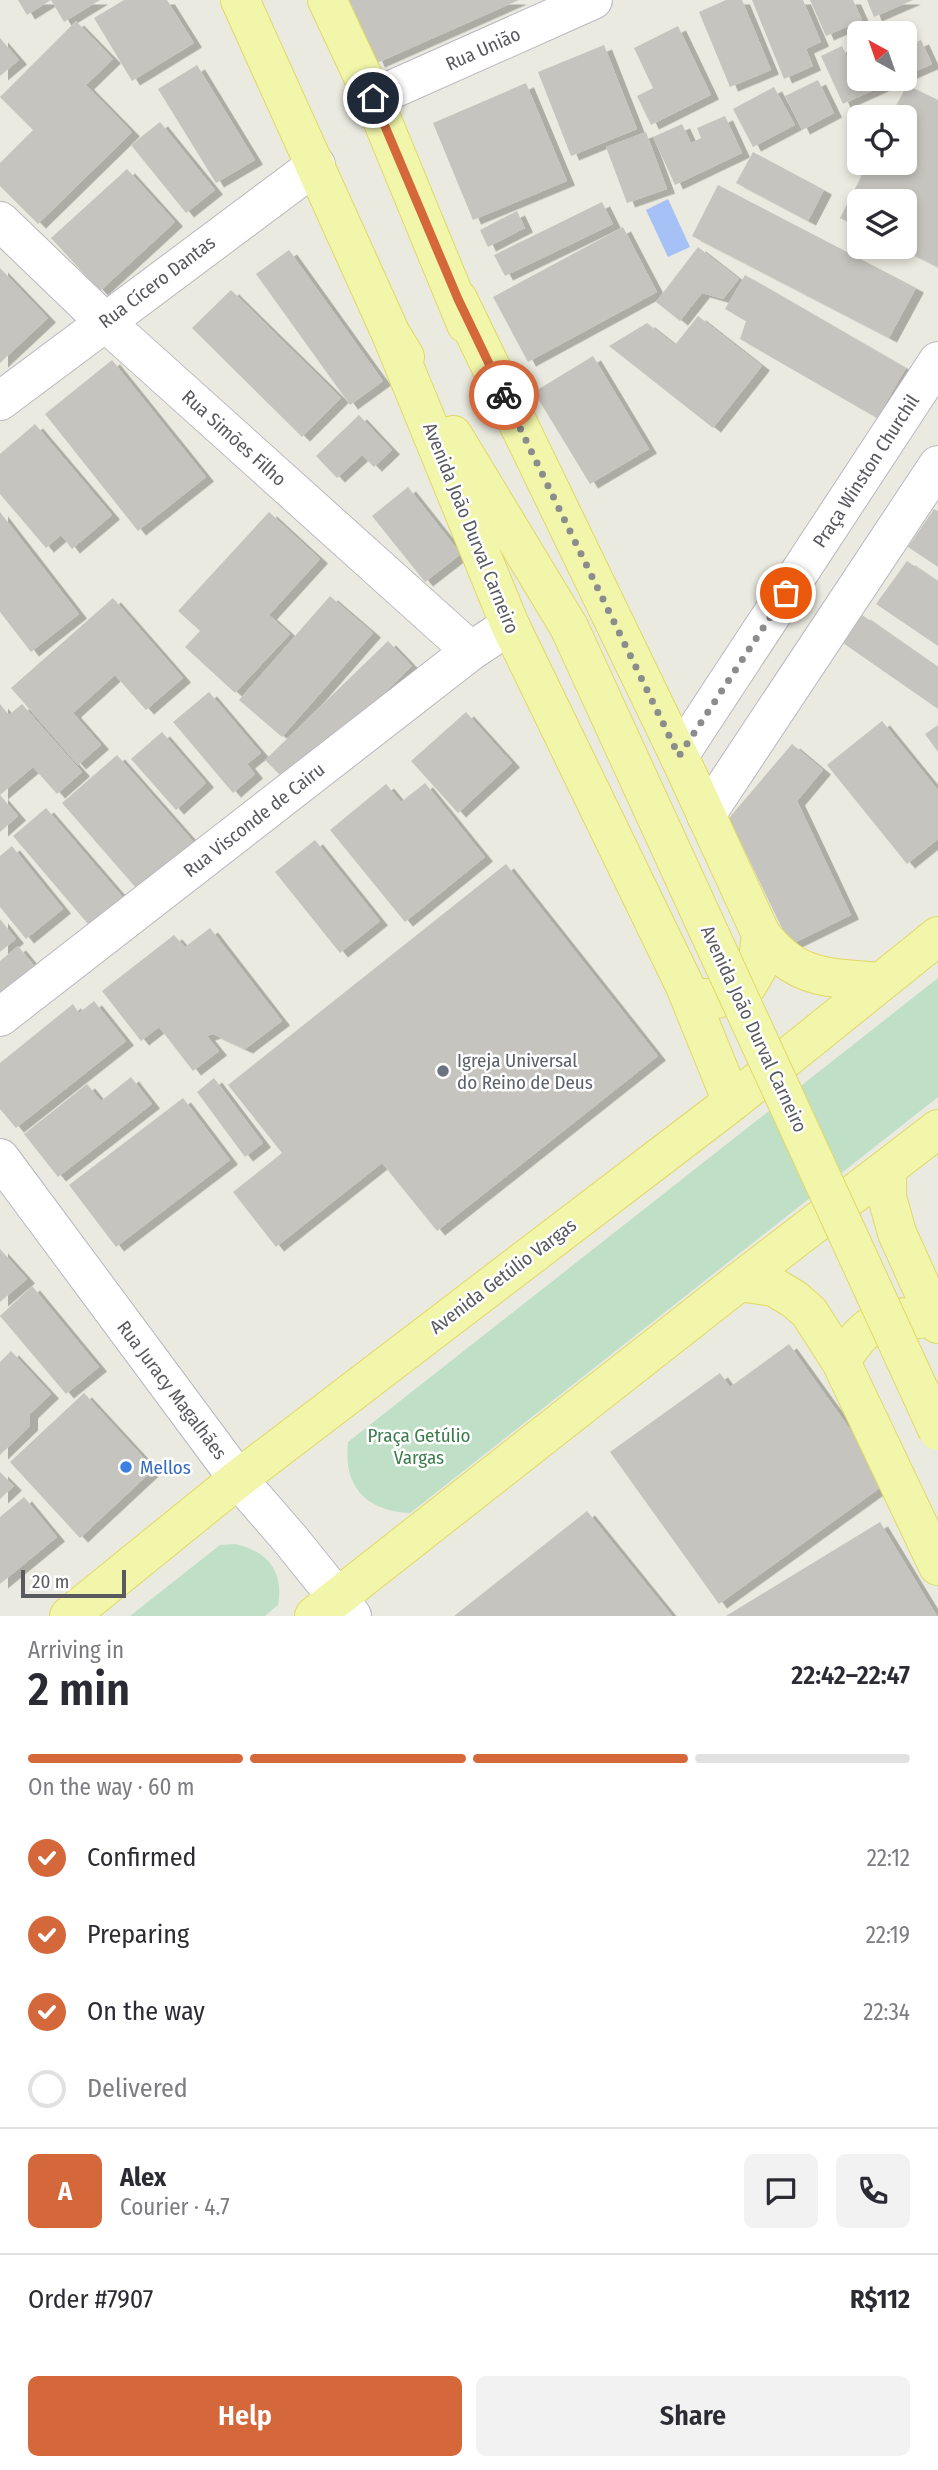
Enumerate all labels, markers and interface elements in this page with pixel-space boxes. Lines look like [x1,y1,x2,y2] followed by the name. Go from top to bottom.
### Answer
[847,21,917,91] north arrow
[847,21,917,259] map controls
[442,22,524,76] street label: Rua União
[343,68,403,128] pin
[354,79,392,117] icon: home
[847,105,917,175] button: locate
[847,189,917,259] button: layers
[94,231,220,333] street label: Rua Cícero Dantas
[469,360,539,430] courier
[485,376,523,414] icon: bike
[177,385,291,491] street label: Rua Simões Filho
[808,390,924,552] street label: Praça Winston Churchil
[418,419,524,637] street label: Avenida João Durval Carneiro
[756,563,816,623] pin
[767,574,805,612] icon: bag
[179,758,329,882] street label: Rua Visconde de Cairu
[696,922,812,1136] street label: Avenida João Durval Carneiro
[457,1049,593,1094] place label: Igreja Universal do Reino de Deus
[435,1063,451,1079] marker: Igreja Universal do Reino de Deus
[425,1213,581,1339] street label: Avenida Getúlio Vargas
[112,1316,232,1464] street label: Rua Juracy Magalhães
[368,1424,470,1469] park label: Praça Getúlio Vargas
[140,1456,191,1479] place label: Mellos
[118,1459,134,1475] marker: Mellos
[21,1567,126,1599] scale bar
[32,1570,69,1593] text: 20 m
[28,1636,124,1664] text: Arriving in
[791,1660,910,1691] text: 22:42–22:47
[28,1662,130,1717] text: 2 min
[28,1773,195,1801] text: On the way · 60 m
[28,1839,66,1877] icon: check
[87,1842,197,1873] text: Confirmed
[867,1844,910,1872] text: 22:12
[28,1916,66,1954] icon: check
[87,1919,189,1950] text: Preparing
[866,1921,910,1949] text: 22:19
[28,1993,66,2031] icon: check
[87,1996,205,2027] text: On the way
[863,1998,910,2026] text: 22:34
[87,2073,188,2104] text: Delivered
[744,2154,818,2228] button: chat
[836,2154,910,2228] button: phone
[120,2162,166,2193] text: Alex
[58,2176,72,2207] text: A
[120,2193,230,2221] text: Courier · 4.7
[28,2284,153,2315] text: Order #7907
[850,2284,910,2315] text: R$112
[28,2376,462,2456] button: Help
[476,2376,910,2456] button: Share

